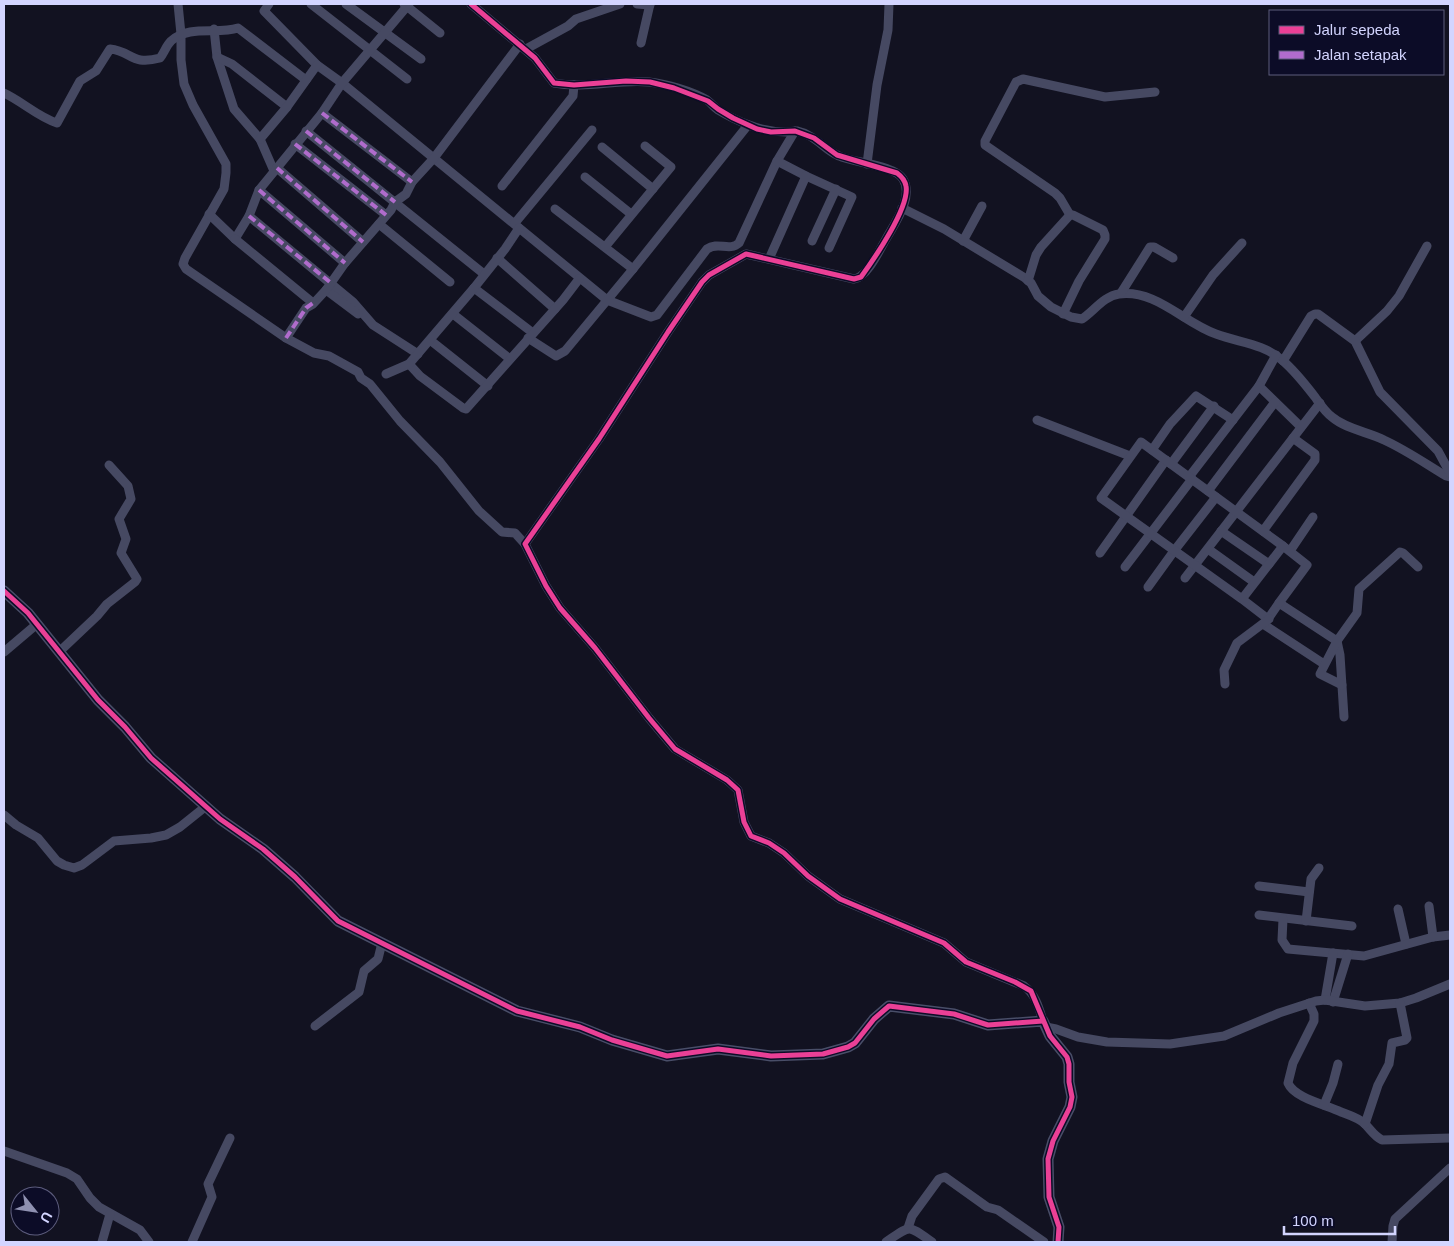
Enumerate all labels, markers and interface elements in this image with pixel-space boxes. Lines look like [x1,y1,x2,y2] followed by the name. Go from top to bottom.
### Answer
[1269,10,1444,75] legend
[1314,21,1401,38] text: Jalur sepeda
[1314,46,1407,63] text: Jalan setapak
[10,1186,60,1236] north arrow
[1284,1204,1395,1236] scale bar
[37,1209,56,1226] text: U
[1292,1212,1334,1229] text: 100 m

